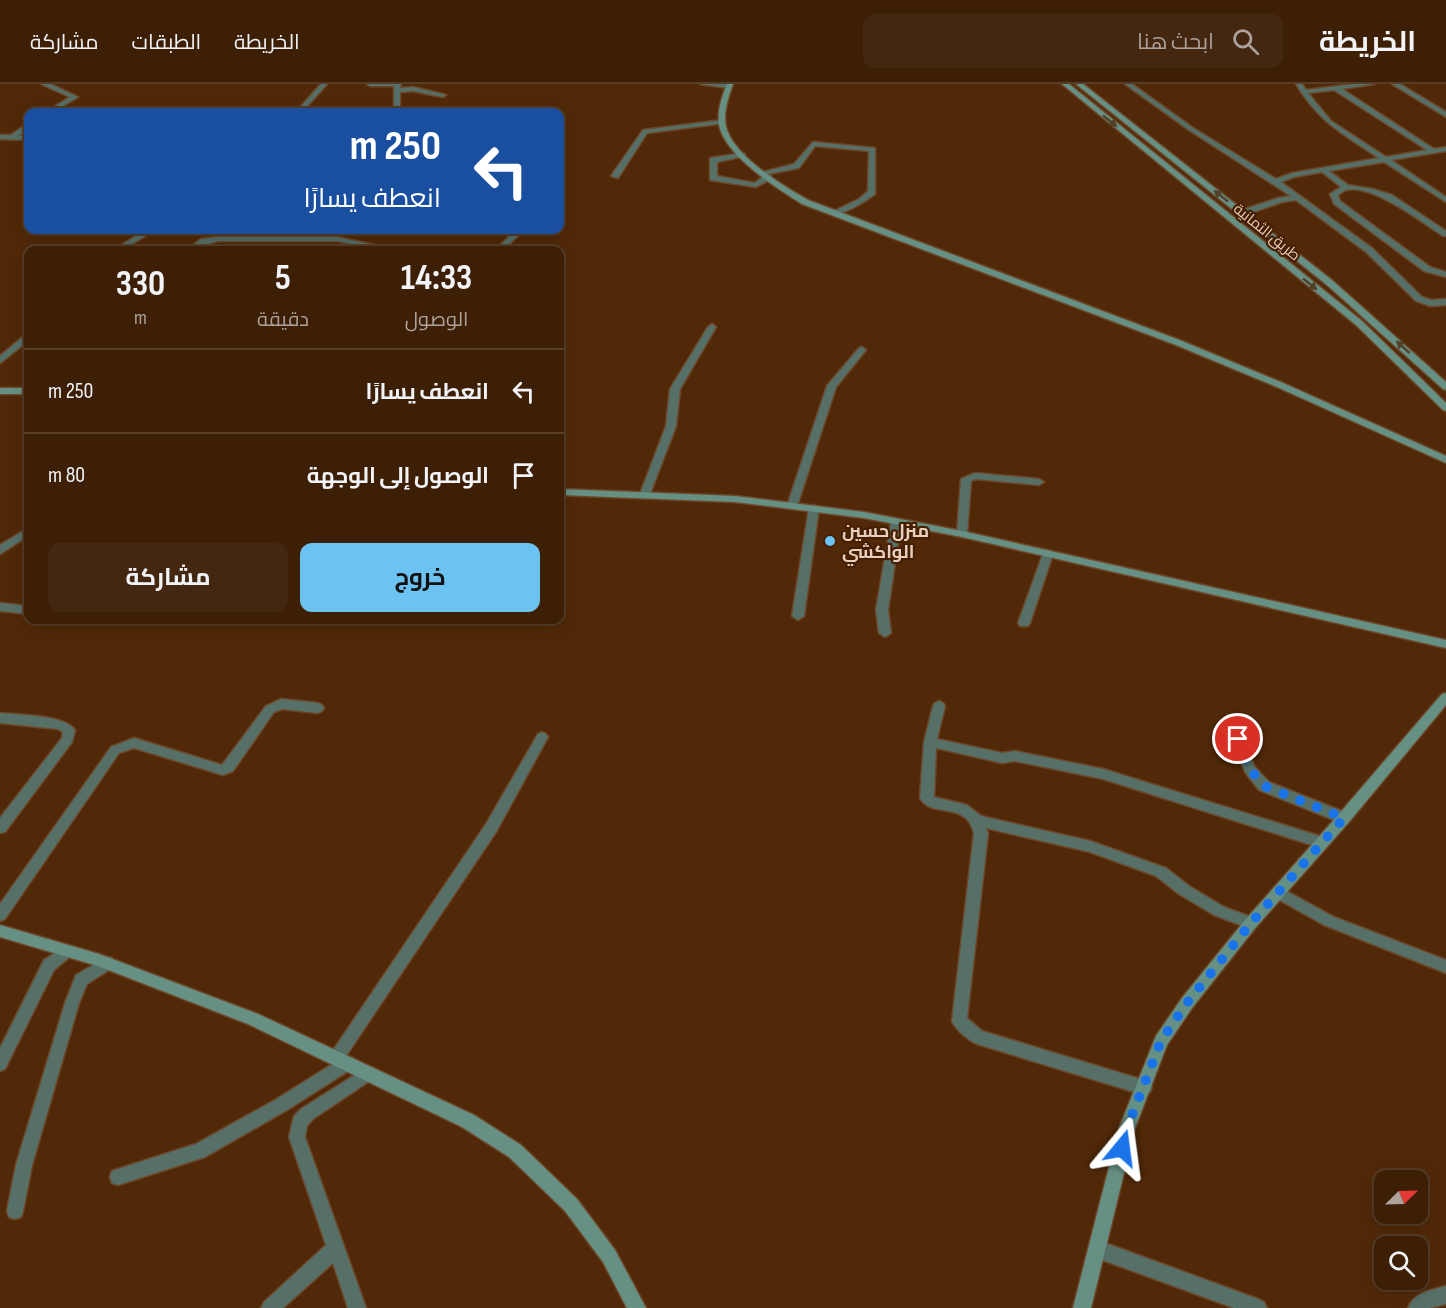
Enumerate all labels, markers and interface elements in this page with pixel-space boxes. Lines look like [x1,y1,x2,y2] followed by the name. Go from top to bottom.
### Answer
[863,14,1283,68] search box
[1229,25,1262,58] icon: search
[1319,26,1416,59] text: الخريطة
[1137,29,1214,56] text: ابحث هنا
[30,30,99,55] text: مشاركة
[132,30,201,55] text: الطبقات
[234,30,300,55] text: الخريطة
[1102,114,1118,127] one-way arrow
[350,121,441,172] text: 250 m
[462,132,540,210] icon: left
[304,183,441,215] text: انعطف يسارًا
[1213,191,1228,203] one-way arrow
[1229,200,1304,265] street label: طريق الثمانية
[275,257,291,300] text: 5
[401,257,472,300] text: 14:33
[116,263,165,306] text: 330
[1302,277,1318,290] one-way arrow
[134,306,147,330] text: m
[257,308,309,332] text: دقيقة
[405,308,468,332] text: الوصول
[1396,341,1410,355] one-way arrow
[507,375,540,408] icon: left
[48,378,93,405] text: 250 m
[366,379,489,406] text: انعطف يسارًا
[507,459,540,492] icon: arrive
[48,462,85,489] text: 80 m
[307,463,489,490] text: الوصول إلى الوجهة
[842,521,929,566] place label: منزل حسين الواكشي
[823,534,837,548] marker: منزل حسين الواكشي
[48,543,288,612] button: مشاركة
[300,543,540,612] button: خروج
[1212,713,1263,764] pin
[1221,722,1254,755] icon: arrive
[1090,1116,1154,1180] position arrow
[1374,1170,1428,1224] north arrow
[1374,1170,1428,1290] map controls
[1374,1236,1428,1290] button: search

